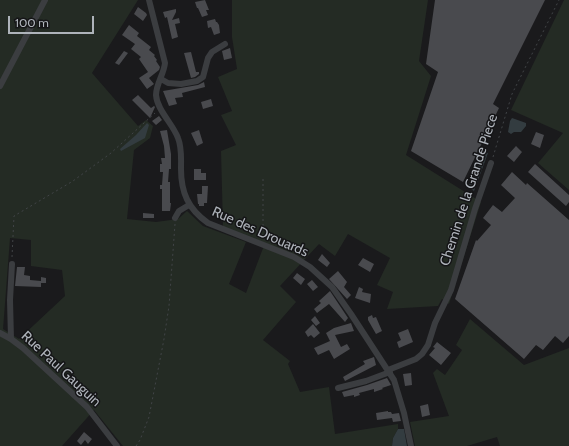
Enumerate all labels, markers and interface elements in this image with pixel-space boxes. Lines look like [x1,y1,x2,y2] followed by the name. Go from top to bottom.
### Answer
[10,8,96,34] scale bar
[15,15,49,30] text: 100 m
[437,112,501,268] street label: Chemin de la Grande Piece
[209,203,311,261] street label: Rue des Drouards
[18,328,104,410] street label: Rue Paul Gauguin

